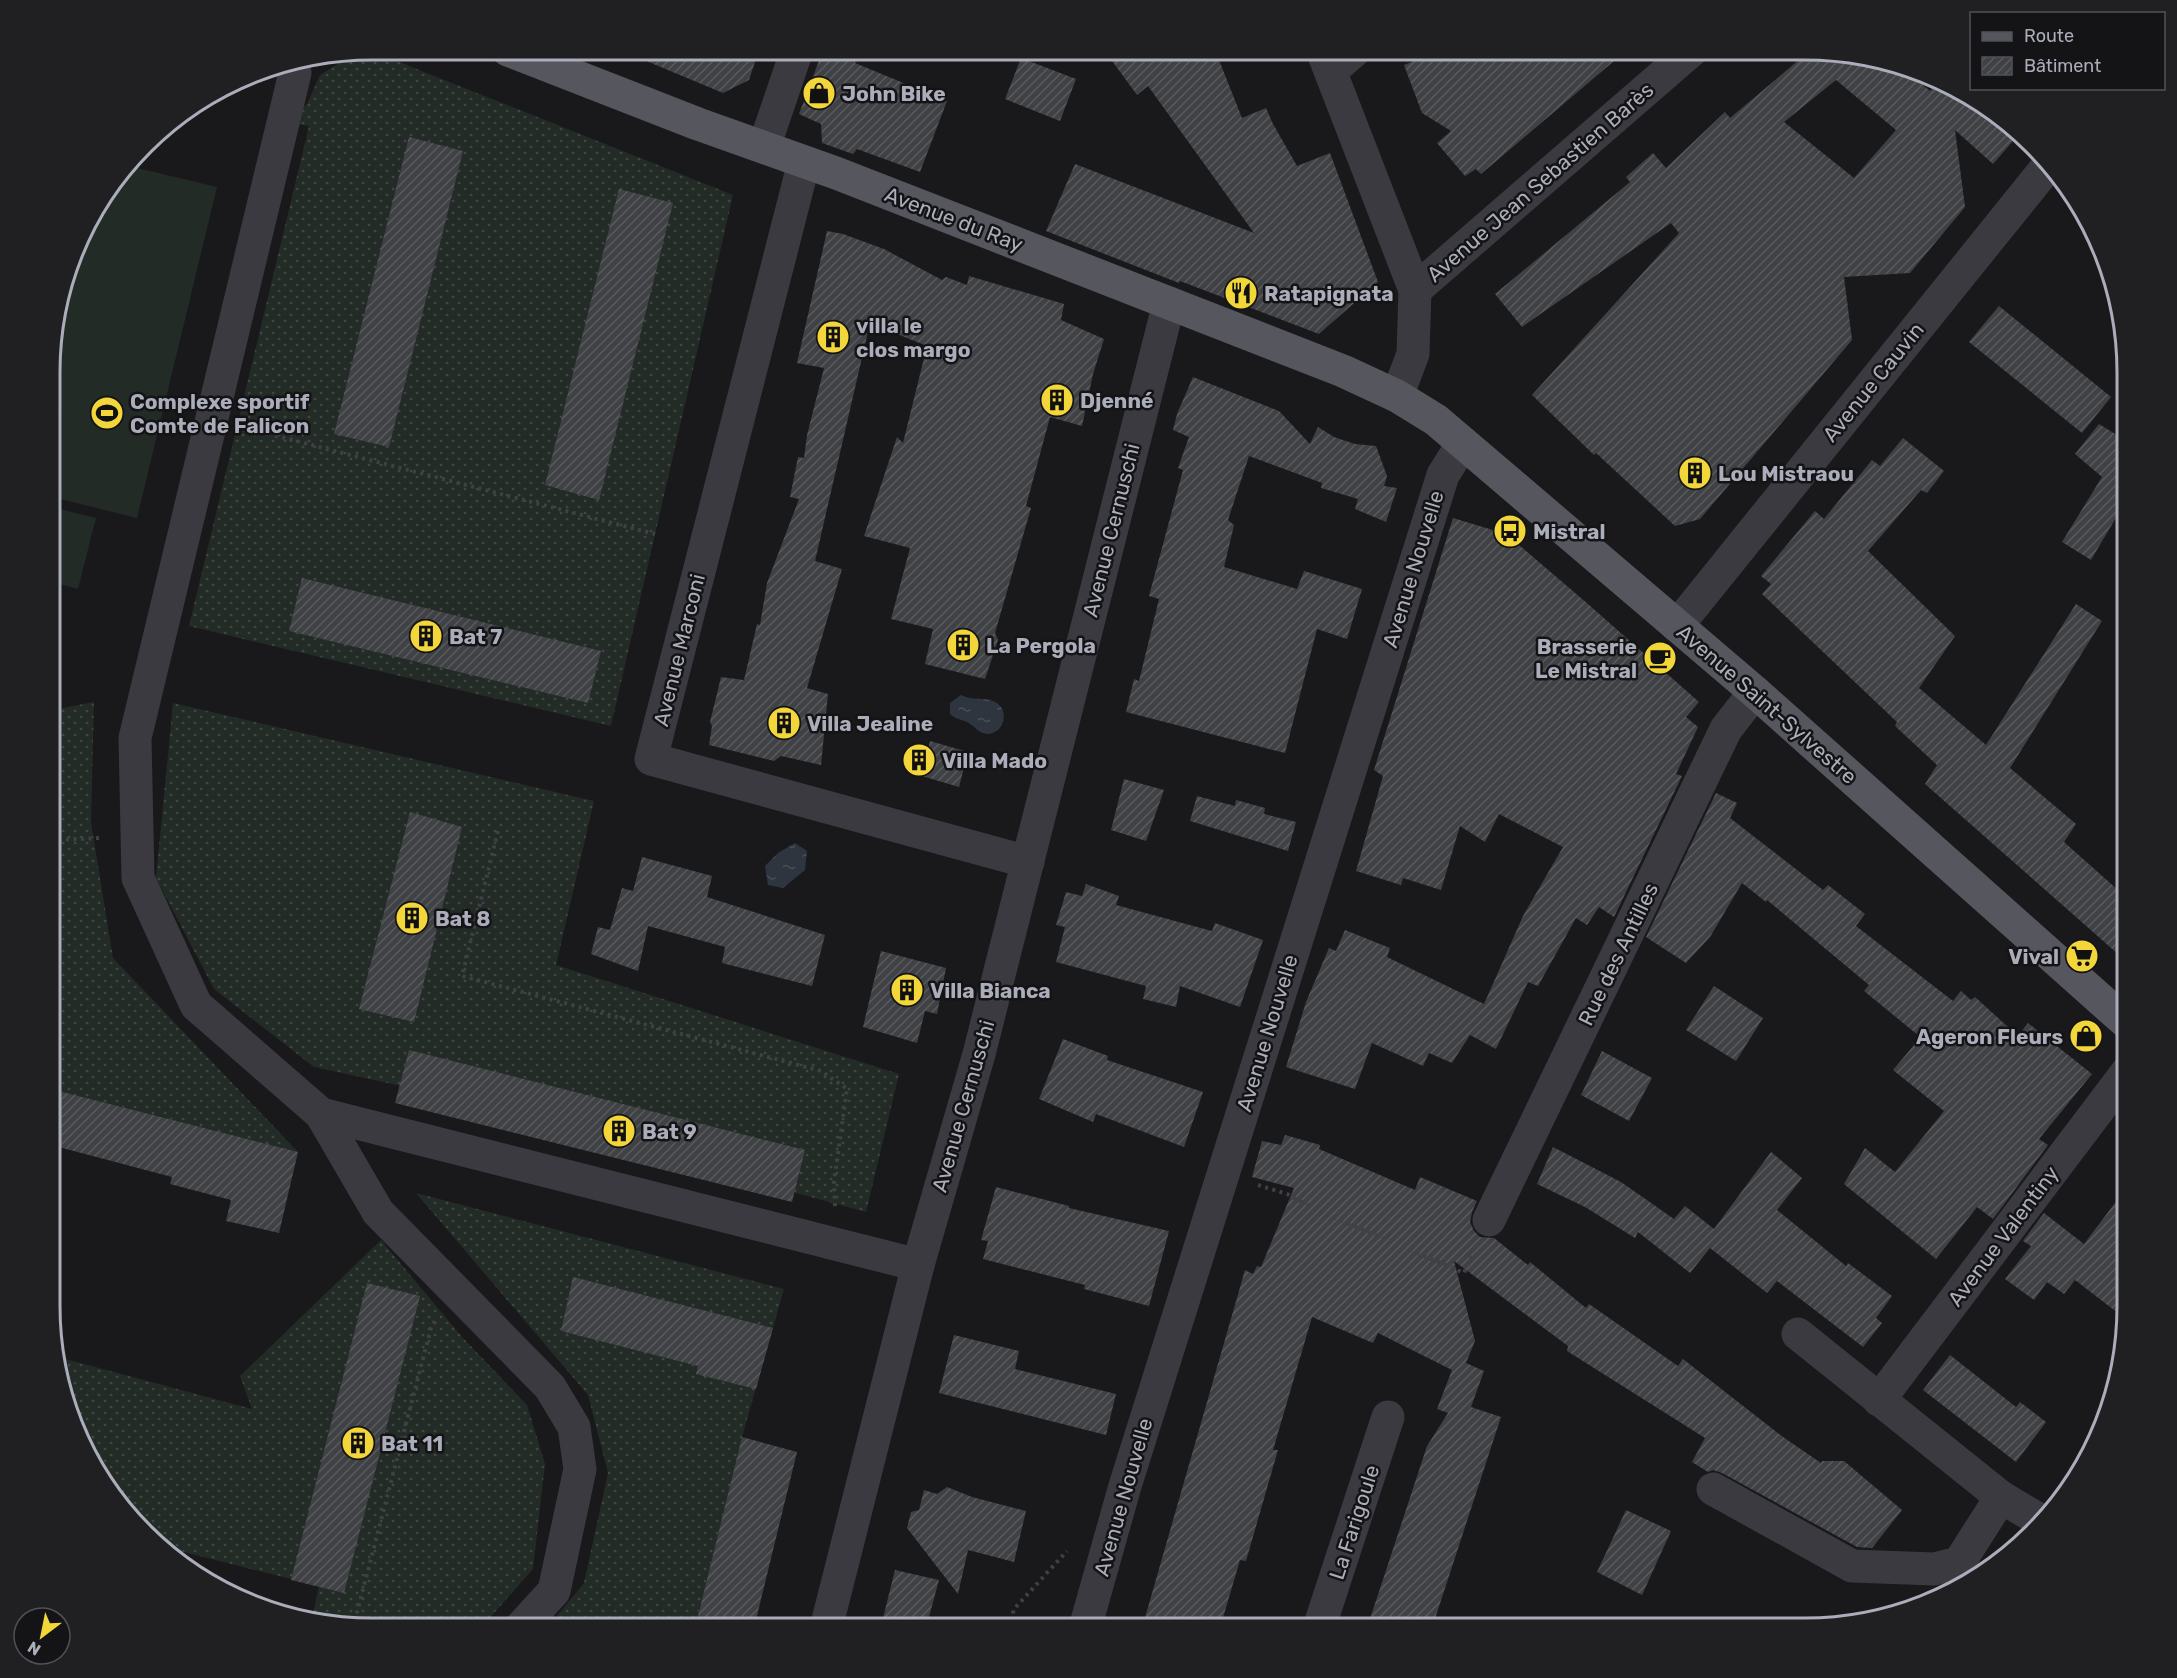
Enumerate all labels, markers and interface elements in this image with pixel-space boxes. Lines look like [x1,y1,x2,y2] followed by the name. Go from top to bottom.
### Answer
[1970,12,2165,90] legend
[2024,25,2074,47] text: Route
[2024,55,2101,77] text: Bâtiment
[801,75,837,111] shop icon: John Bike
[1422,77,1658,287] street label: Avenue Jean Sebastien Barès
[842,81,946,106] place label: John Bike
[882,181,1027,257] street label: Avenue du Ray
[1223,275,1259,311] restaurant icon: Ratapignata
[1264,281,1394,306] place label: Ratapignata
[856,313,971,362] place label: villa le clos margo
[1817,317,1929,447] street label: Avenue Cauvin
[815,319,851,355] building icon: villa le clos margo
[1039,382,1075,418] building icon: Djenné
[1080,388,1153,413] place label: Djenné
[130,389,310,438] place label: Complexe sportif Comte de Falicon
[89,395,125,431] sports icon: Complexe sportif Comte de Falicon
[1077,441,1145,619] street label: Avenue Cernuschi
[1677,455,1713,491] building icon: Lou Mistraou
[1718,461,1854,486] place label: Lou Mistraou
[1377,487,1449,651] street label: Avenue Nouvelle
[1492,513,1528,549] bus stop icon: Mistral
[1533,519,1606,544] place label: Mistral
[648,571,710,729] street label: Avenue Marconi
[408,618,444,654] building icon: Bat 7
[1672,619,1862,789] street label: Avenue Saint-Sylvestre
[449,624,502,649] place label: Bat 7
[945,627,981,663] building icon: La Pergola
[986,633,1096,658] place label: La Pergola
[1535,634,1637,683] place label: Brasserie Le Mistral
[1642,640,1678,676] cafe icon: Brasserie Le Mistral
[766,705,802,741] building icon: Villa Jealine
[807,711,933,736] place label: Villa Jealine
[901,742,937,778] building icon: Villa Mado
[942,748,1047,773] place label: Villa Mado
[1573,879,1663,1029] street label: Rue des Antilles
[394,900,430,936] building icon: Bat 8
[435,906,491,931] place label: Bat 8
[2064,938,2100,974] supermarket icon: Vival
[2008,944,2059,969] place label: Vival
[1231,951,1303,1115] street label: Avenue Nouvelle
[889,972,925,1008] building icon: Villa Bianca
[930,978,1051,1003] place label: Villa Bianca
[926,1017,1000,1195] street label: Avenue Cernuschi
[2068,1018,2104,1054] shop icon: Ageron Fleurs
[1916,1024,2063,1049] place label: Ageron Fleurs
[601,1113,637,1149] building icon: Bat 9
[642,1119,697,1144] place label: Bat 9
[1942,1161,2064,1311] street label: Avenue Valentiny
[1089,1415,1157,1579] street label: Avenue Nouvelle
[340,1425,376,1461] building icon: Bat 11
[381,1431,443,1456] place label: Bat 11
[1324,1462,1384,1582] street label: La Farigoule
[12,1606,72,1666] north arrow
[24,1637,44,1659] text: N

